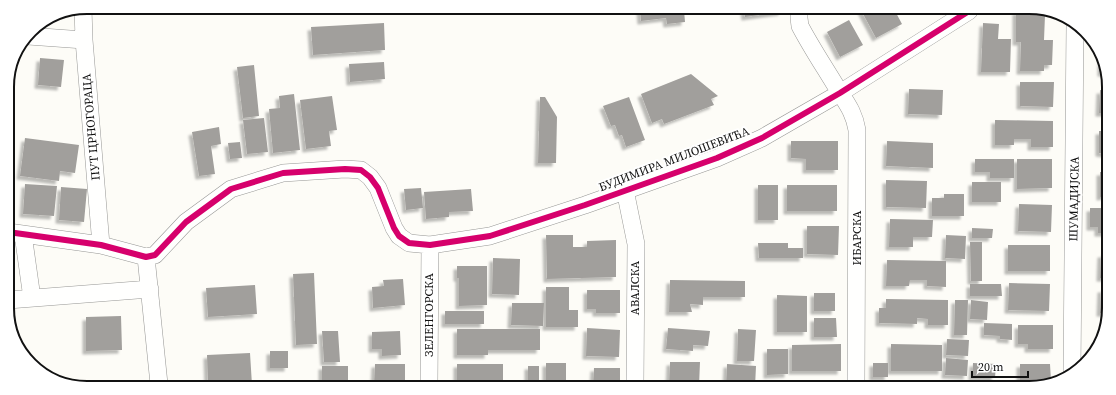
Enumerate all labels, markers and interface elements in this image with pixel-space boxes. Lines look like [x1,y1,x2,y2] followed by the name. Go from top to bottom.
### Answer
[78,73,104,181] street label: ПУТ ЦРНОГОРАЦА
[596,123,752,195] street label: БУДИМИРА МИЛОШЕВИЋА
[1065,156,1083,242] street label: ШУМАДИЈСКА
[849,211,865,265] street label: ИБАРСКА
[627,261,643,315] street label: АВАЛСКА
[421,273,437,357] street label: ЗЕЛЕНГОРСКА
[972,353,1028,379] scale bar
[978,359,1004,375] text: 20 m

